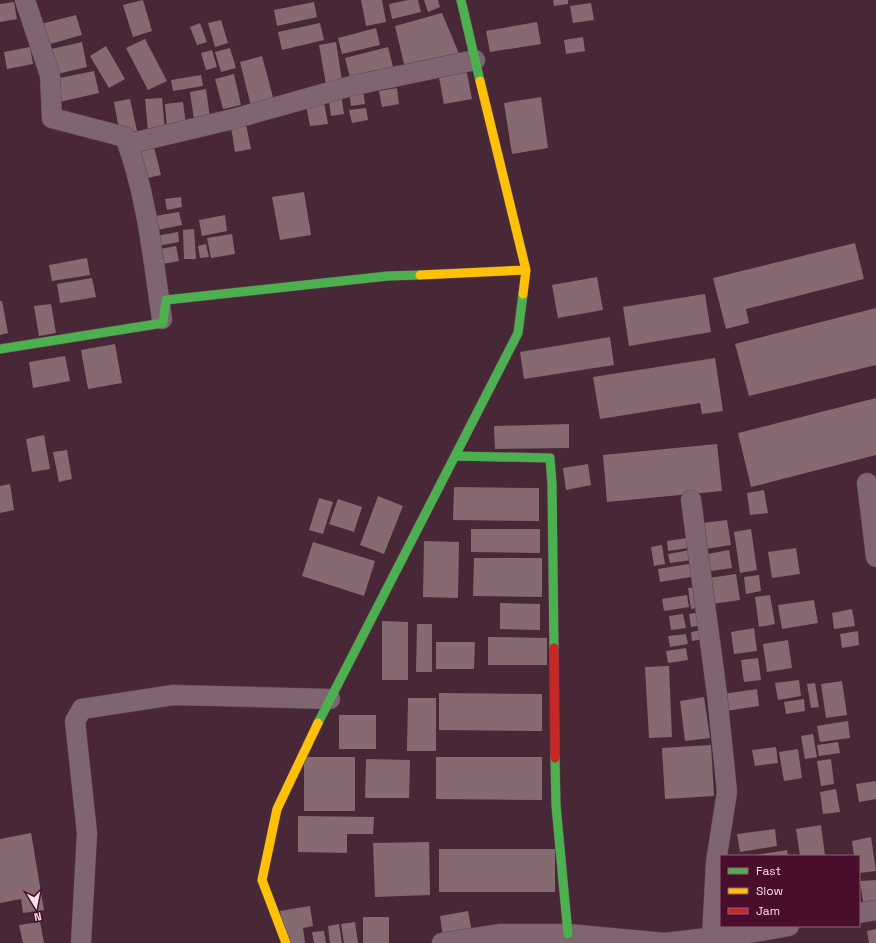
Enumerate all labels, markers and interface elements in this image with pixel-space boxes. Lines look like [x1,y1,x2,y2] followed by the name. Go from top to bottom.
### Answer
[720,855,860,927] legend
[756,863,781,879] text: Fast
[756,883,783,899] text: Slow
[16,887,56,927] north arrow
[756,903,780,919] text: Jam
[33,909,43,924] text: N

